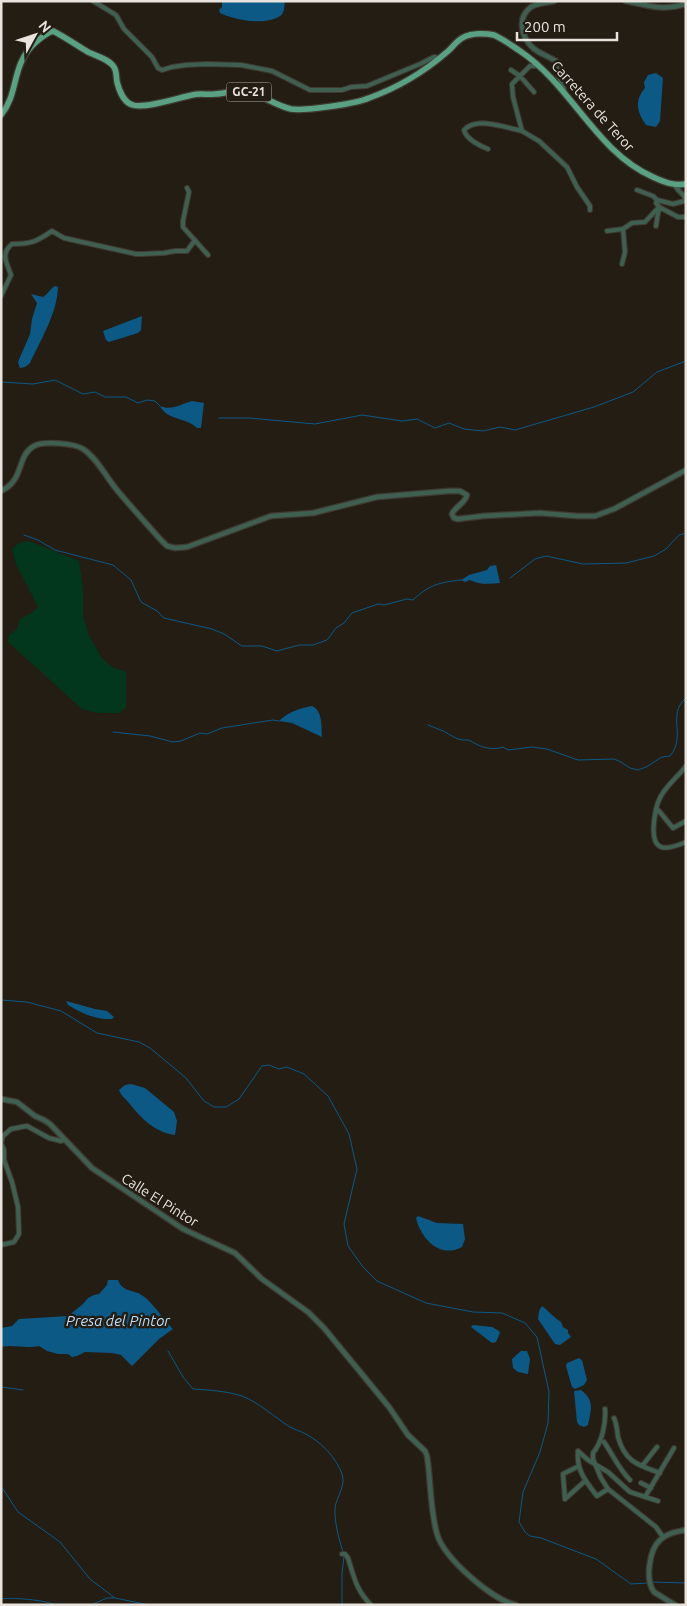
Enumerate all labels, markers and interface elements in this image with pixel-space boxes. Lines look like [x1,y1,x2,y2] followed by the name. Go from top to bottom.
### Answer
[10,10,60,60] north arrow
[517,10,617,42] scale bar
[35,17,54,36] text: N
[524,18,566,35] text: 200 m
[548,58,638,155] street label: Carretera de Teror
[226,82,272,101] road number: GC-21
[119,1170,202,1230] street label: Calle El Pintor
[66,1312,171,1329] water label: Presa del Pintor

